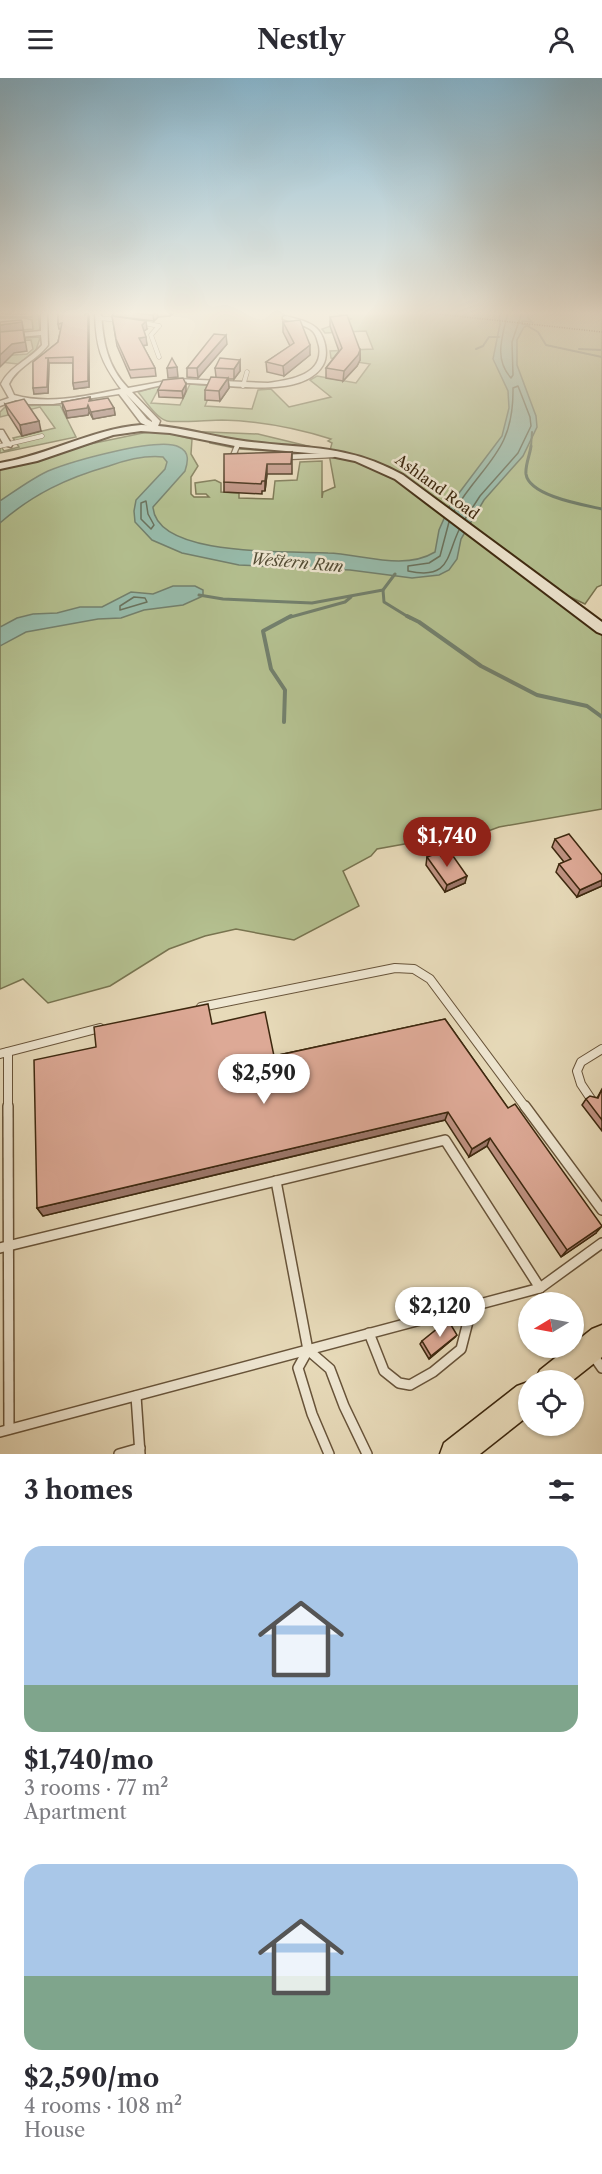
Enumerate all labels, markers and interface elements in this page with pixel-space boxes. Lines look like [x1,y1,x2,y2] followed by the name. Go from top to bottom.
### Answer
[24,23,57,56] icon: menu
[257,23,345,56] text: Nestly
[545,23,578,56] icon: person
[391,449,483,523] street label: Ashland Road
[250,548,344,576] water label: Western Run
[398,817,496,868] pin: $1,740
[417,824,477,848] text: $1,740
[215,1054,313,1105] pin: $2,590
[232,1061,296,1085] text: $2,590
[391,1287,489,1338] pin: $2,120
[518,1292,584,1358] north arrow
[518,1292,584,1436] map controls
[409,1294,471,1318] text: $2,120
[518,1370,584,1436] button: locate
[24,1474,133,1506] text: 3 homes
[545,1474,578,1507] icon: filters
[247,1585,355,1693] icon: home
[24,1744,153,1776] text: $1,740/mo
[24,1776,168,1800] text: 3 rooms · 77 m²
[24,1800,127,1824] text: Apartment
[247,1903,355,2011] icon: home
[24,2062,159,2094] text: $2,590/mo
[24,2094,182,2118] text: 4 rooms · 108 m²
[24,2118,85,2142] text: House

